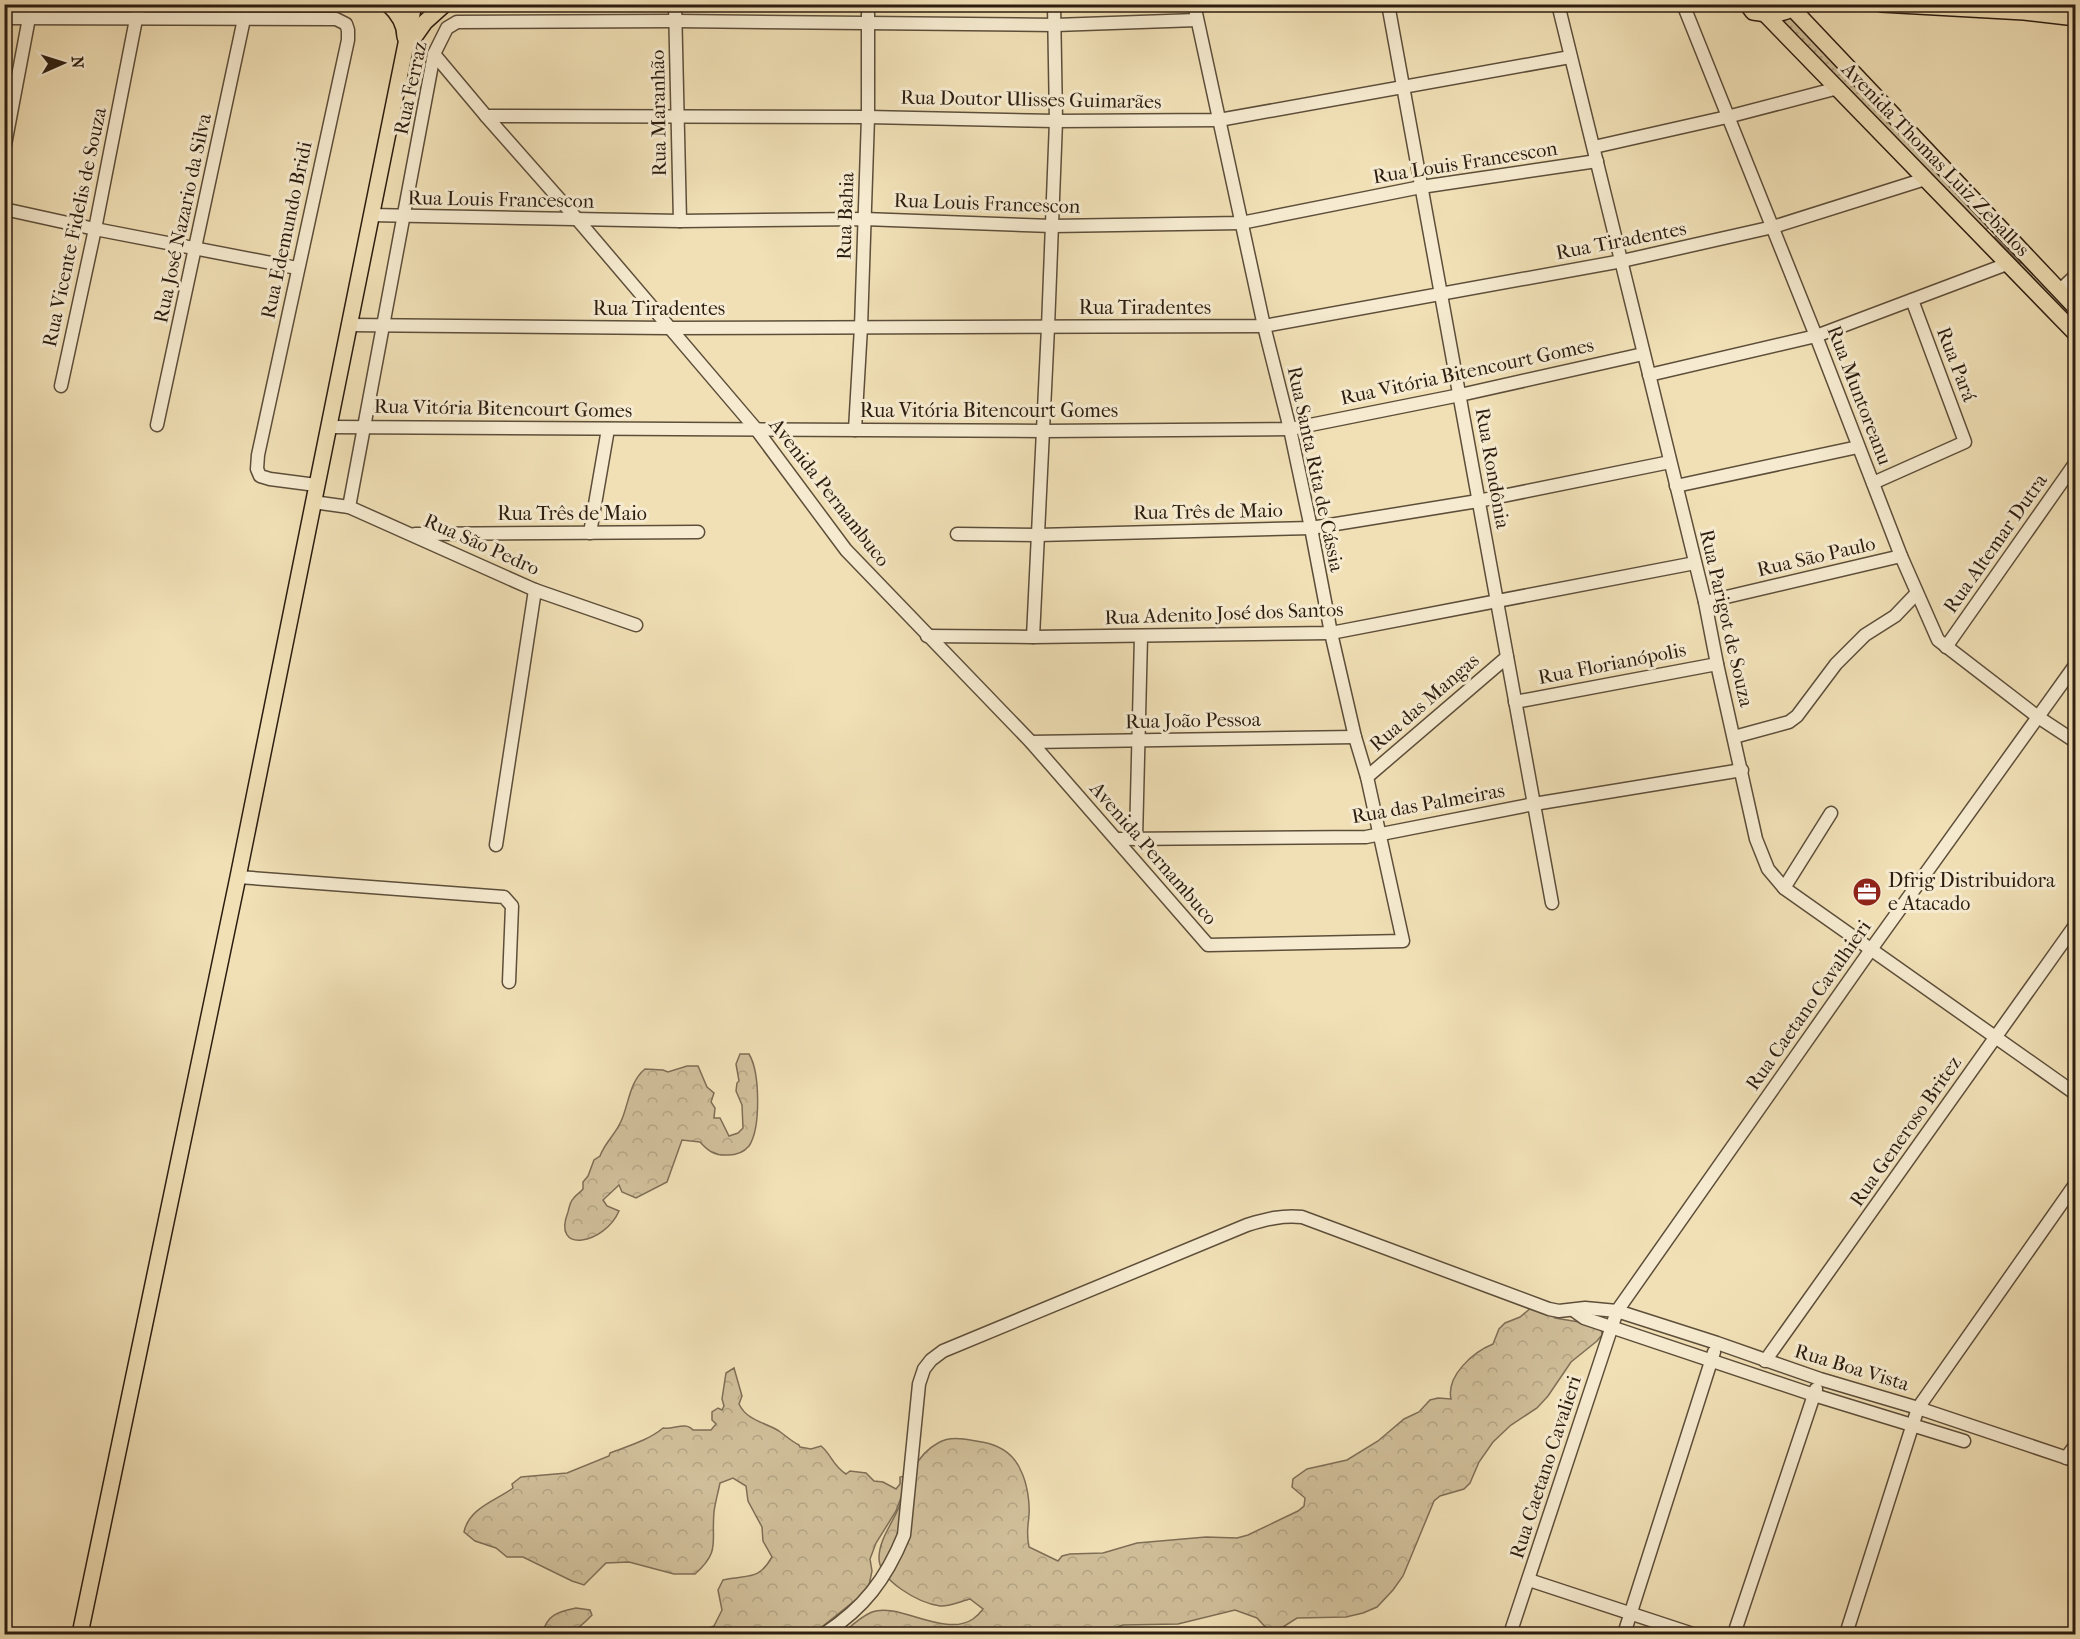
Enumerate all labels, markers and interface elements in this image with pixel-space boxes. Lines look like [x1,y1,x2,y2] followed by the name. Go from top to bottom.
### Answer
[33,33,93,93] north arrow
[389,39,432,137] street label: Rua Ferraz
[646,50,671,176] street label: Rua Maranhão
[68,56,87,70] text: N
[1836,57,2034,261] street label: Avenida Thomas Luiz Zeballos
[900,86,1162,113] street label: Rua Doutor Ulisses Guimarães
[38,104,111,349] street label: Rua Vicente Fidelis de Souza
[149,111,216,325] street label: Rua José Nazario da Silva
[1371,136,1559,188] street label: Rua Louis Francescon
[256,139,317,321] street label: Rua Edemundo Bridi
[832,171,859,260] street label: Rua Bahia
[408,186,595,213] street label: Rua Louis Francescon
[893,189,1081,218] street label: Rua Louis Francescon
[1554,217,1688,264] street label: Rua Tiradentes
[1079,296,1211,319] street label: Rua Tiradentes
[593,297,725,320] street label: Rua Tiradentes
[1822,322,1897,469] street label: Rua Muntoreanu
[1932,324,1982,405] street label: Rua Pará
[1338,333,1596,410] street label: Rua Vitória Bitencourt Gomes
[1282,364,1349,575] street label: Rua Santa Rita de Cássia
[374,395,632,422] street label: Rua Vitória Bitencourt Gomes
[860,399,1118,422] street label: Rua Vitória Bitencourt Gomes
[1471,406,1515,531] street label: Rua Rondônia
[764,413,895,571] street label: Avenida Pernambuco
[1939,469,2052,617] street label: Rua Altemar Dutra
[1133,499,1283,524] street label: Rua Três de Maio
[497,502,647,525] street label: Rua Três de Maio
[420,509,543,580] street label: Rua São Pedro
[1695,527,1758,710] street label: Rua Parigot de Souza
[1755,532,1878,581] street label: Rua São Paulo
[1104,598,1344,629] street label: Rua Adenito José dos Santos
[1536,638,1688,689] street label: Rua Florianópolis
[1365,649,1484,756] street label: Rua das Mangas
[1125,708,1262,733] street label: Rua João Pessoa
[1085,776,1222,929] street label: Avenida Pernambuco
[1350,779,1506,828] street label: Rua das Palmeiras
[1888,869,2056,915] place label: Dfrig Distribuidora e Atacado
[1851,876,1883,908] office icon: Dfrig Distribuidora e Atacado
[1741,916,1876,1095] street label: Rua Caetano Cavalhieri
[1845,1052,1966,1211] street label: Rua Generoso Britez
[1792,1339,1913,1396] street label: Rua Boa Vista
[1505,1373,1586,1562] street label: Rua Caetano Cavalieri

